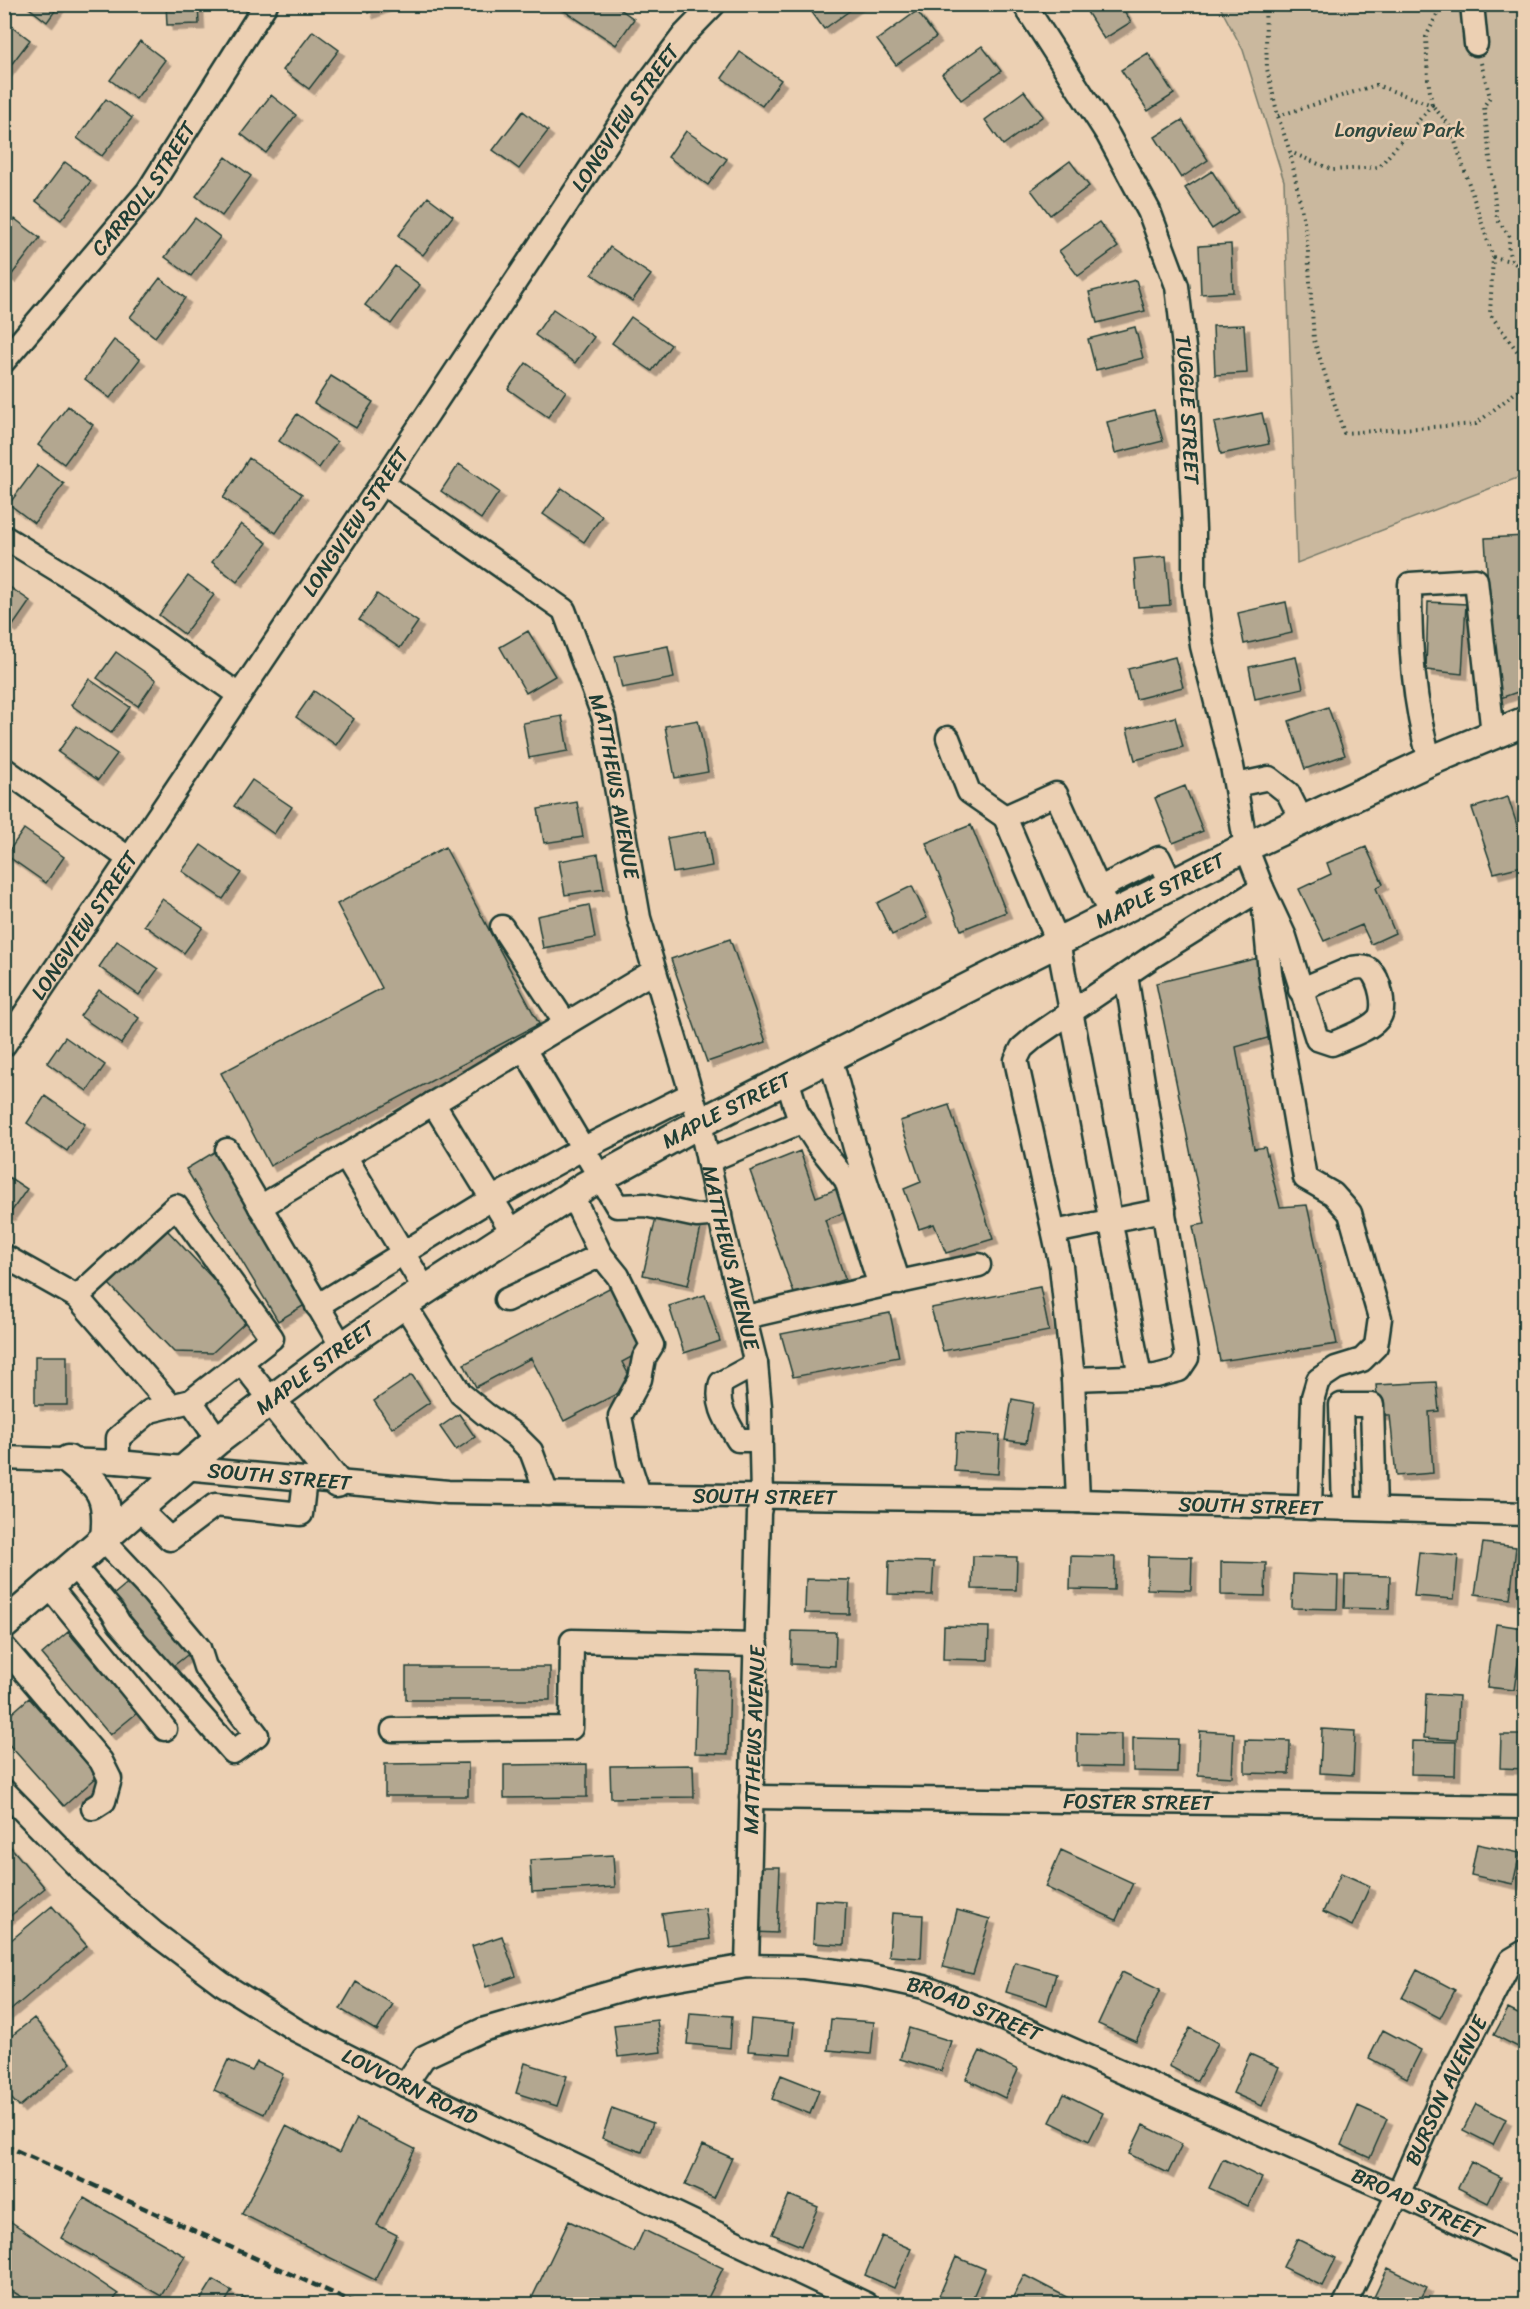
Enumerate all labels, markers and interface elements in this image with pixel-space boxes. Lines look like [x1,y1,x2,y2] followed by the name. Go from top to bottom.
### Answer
[561,34,691,200] street label: LONGVIEW STREET
[1335,111,1466,149] park label: Longview Park
[81,113,207,265] street label: CARROLL STREET
[1164,333,1211,487] street label: TUGGLE STREET
[292,438,420,605] street label: LONGVIEW STREET
[577,688,651,883] street label: MATTHEWS AVENUE
[1088,841,1233,939] street label: MAPLE STREET
[20,842,149,1008] street label: LONGVIEW STREET
[654,1060,799,1160] street label: MAPLE STREET
[691,1162,771,1355] street label: MATTHEWS AVENUE
[247,1309,384,1425] street label: MAPLE STREET
[206,1451,354,1502] street label: SOUTH STREET
[692,1476,838,1517] street label: SOUTH STREET
[1178,1485,1324,1527] street label: SOUTH STREET
[732,1644,776,1835] street label: MATTHEWS AVENUE
[1063,1782,1215,1822] street label: FOSTER STREET
[903,1965,1049,2053] street label: BROAD STREET
[1394,2008,1499,2172] street label: BURSON AVENUE
[335,2037,485,2136] street label: LOVVORN ROAD
[1345,2157,1492,2251] street label: BROAD STREET

